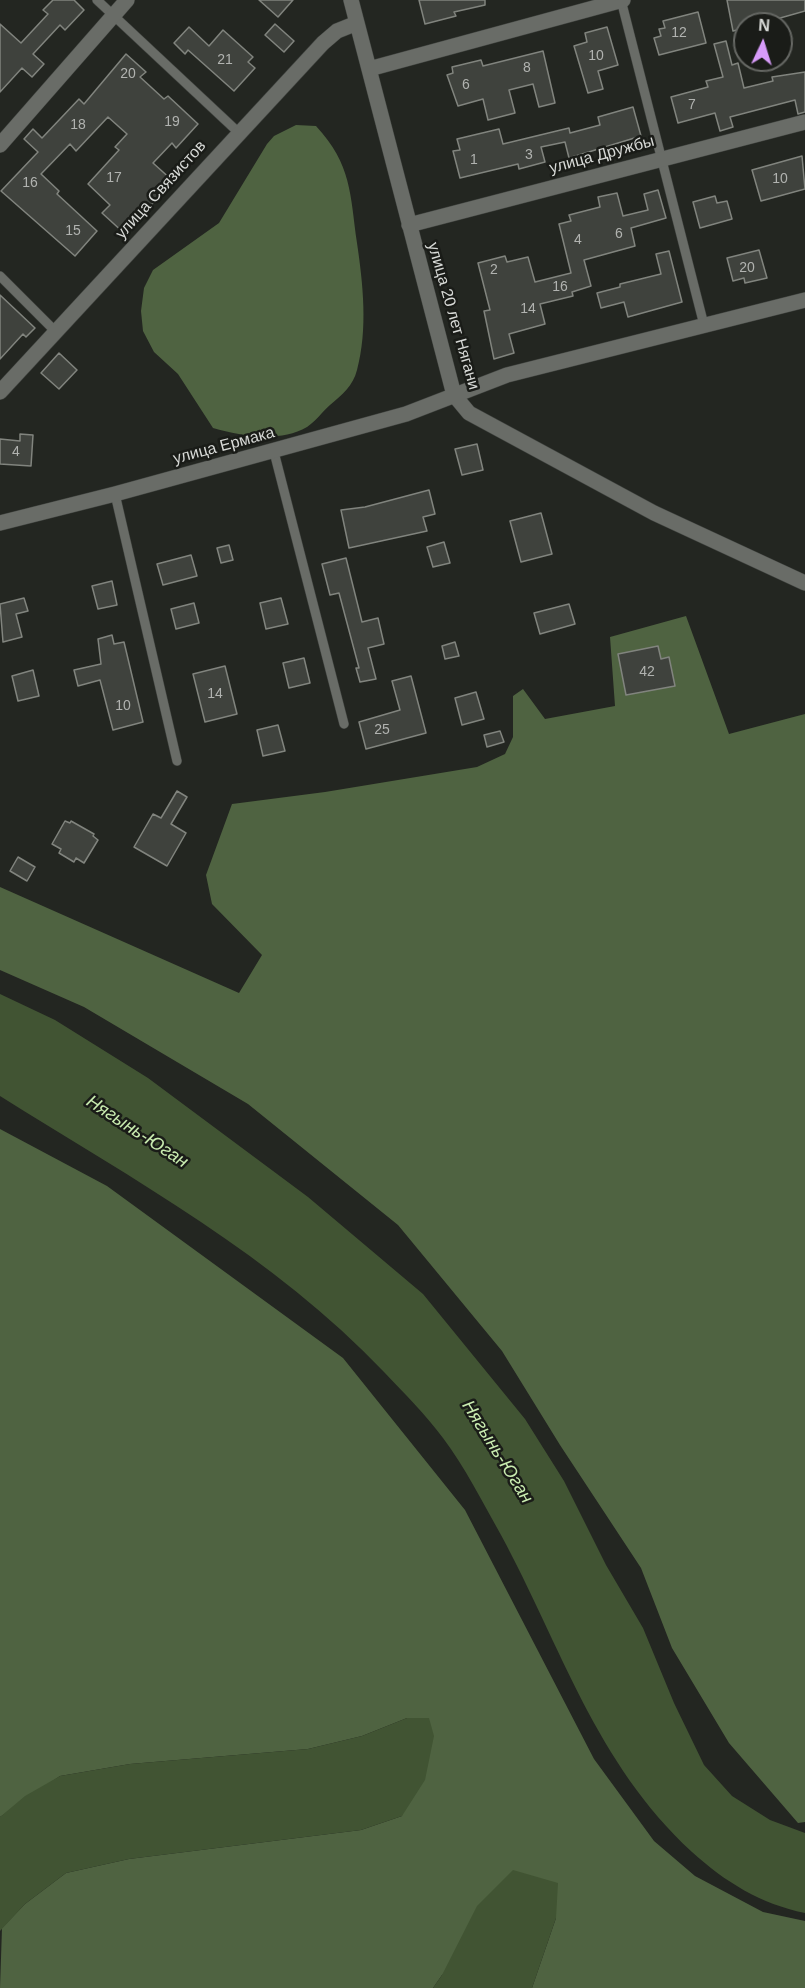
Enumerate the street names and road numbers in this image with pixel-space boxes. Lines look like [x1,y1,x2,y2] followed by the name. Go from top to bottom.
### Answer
[547,132,657,178] street label: улица Дружбы
[112,137,210,243] street label: улица Связистов
[423,240,483,392] street label: улица 20 лет Нягани
[171,423,277,469] street label: улица Ермака

